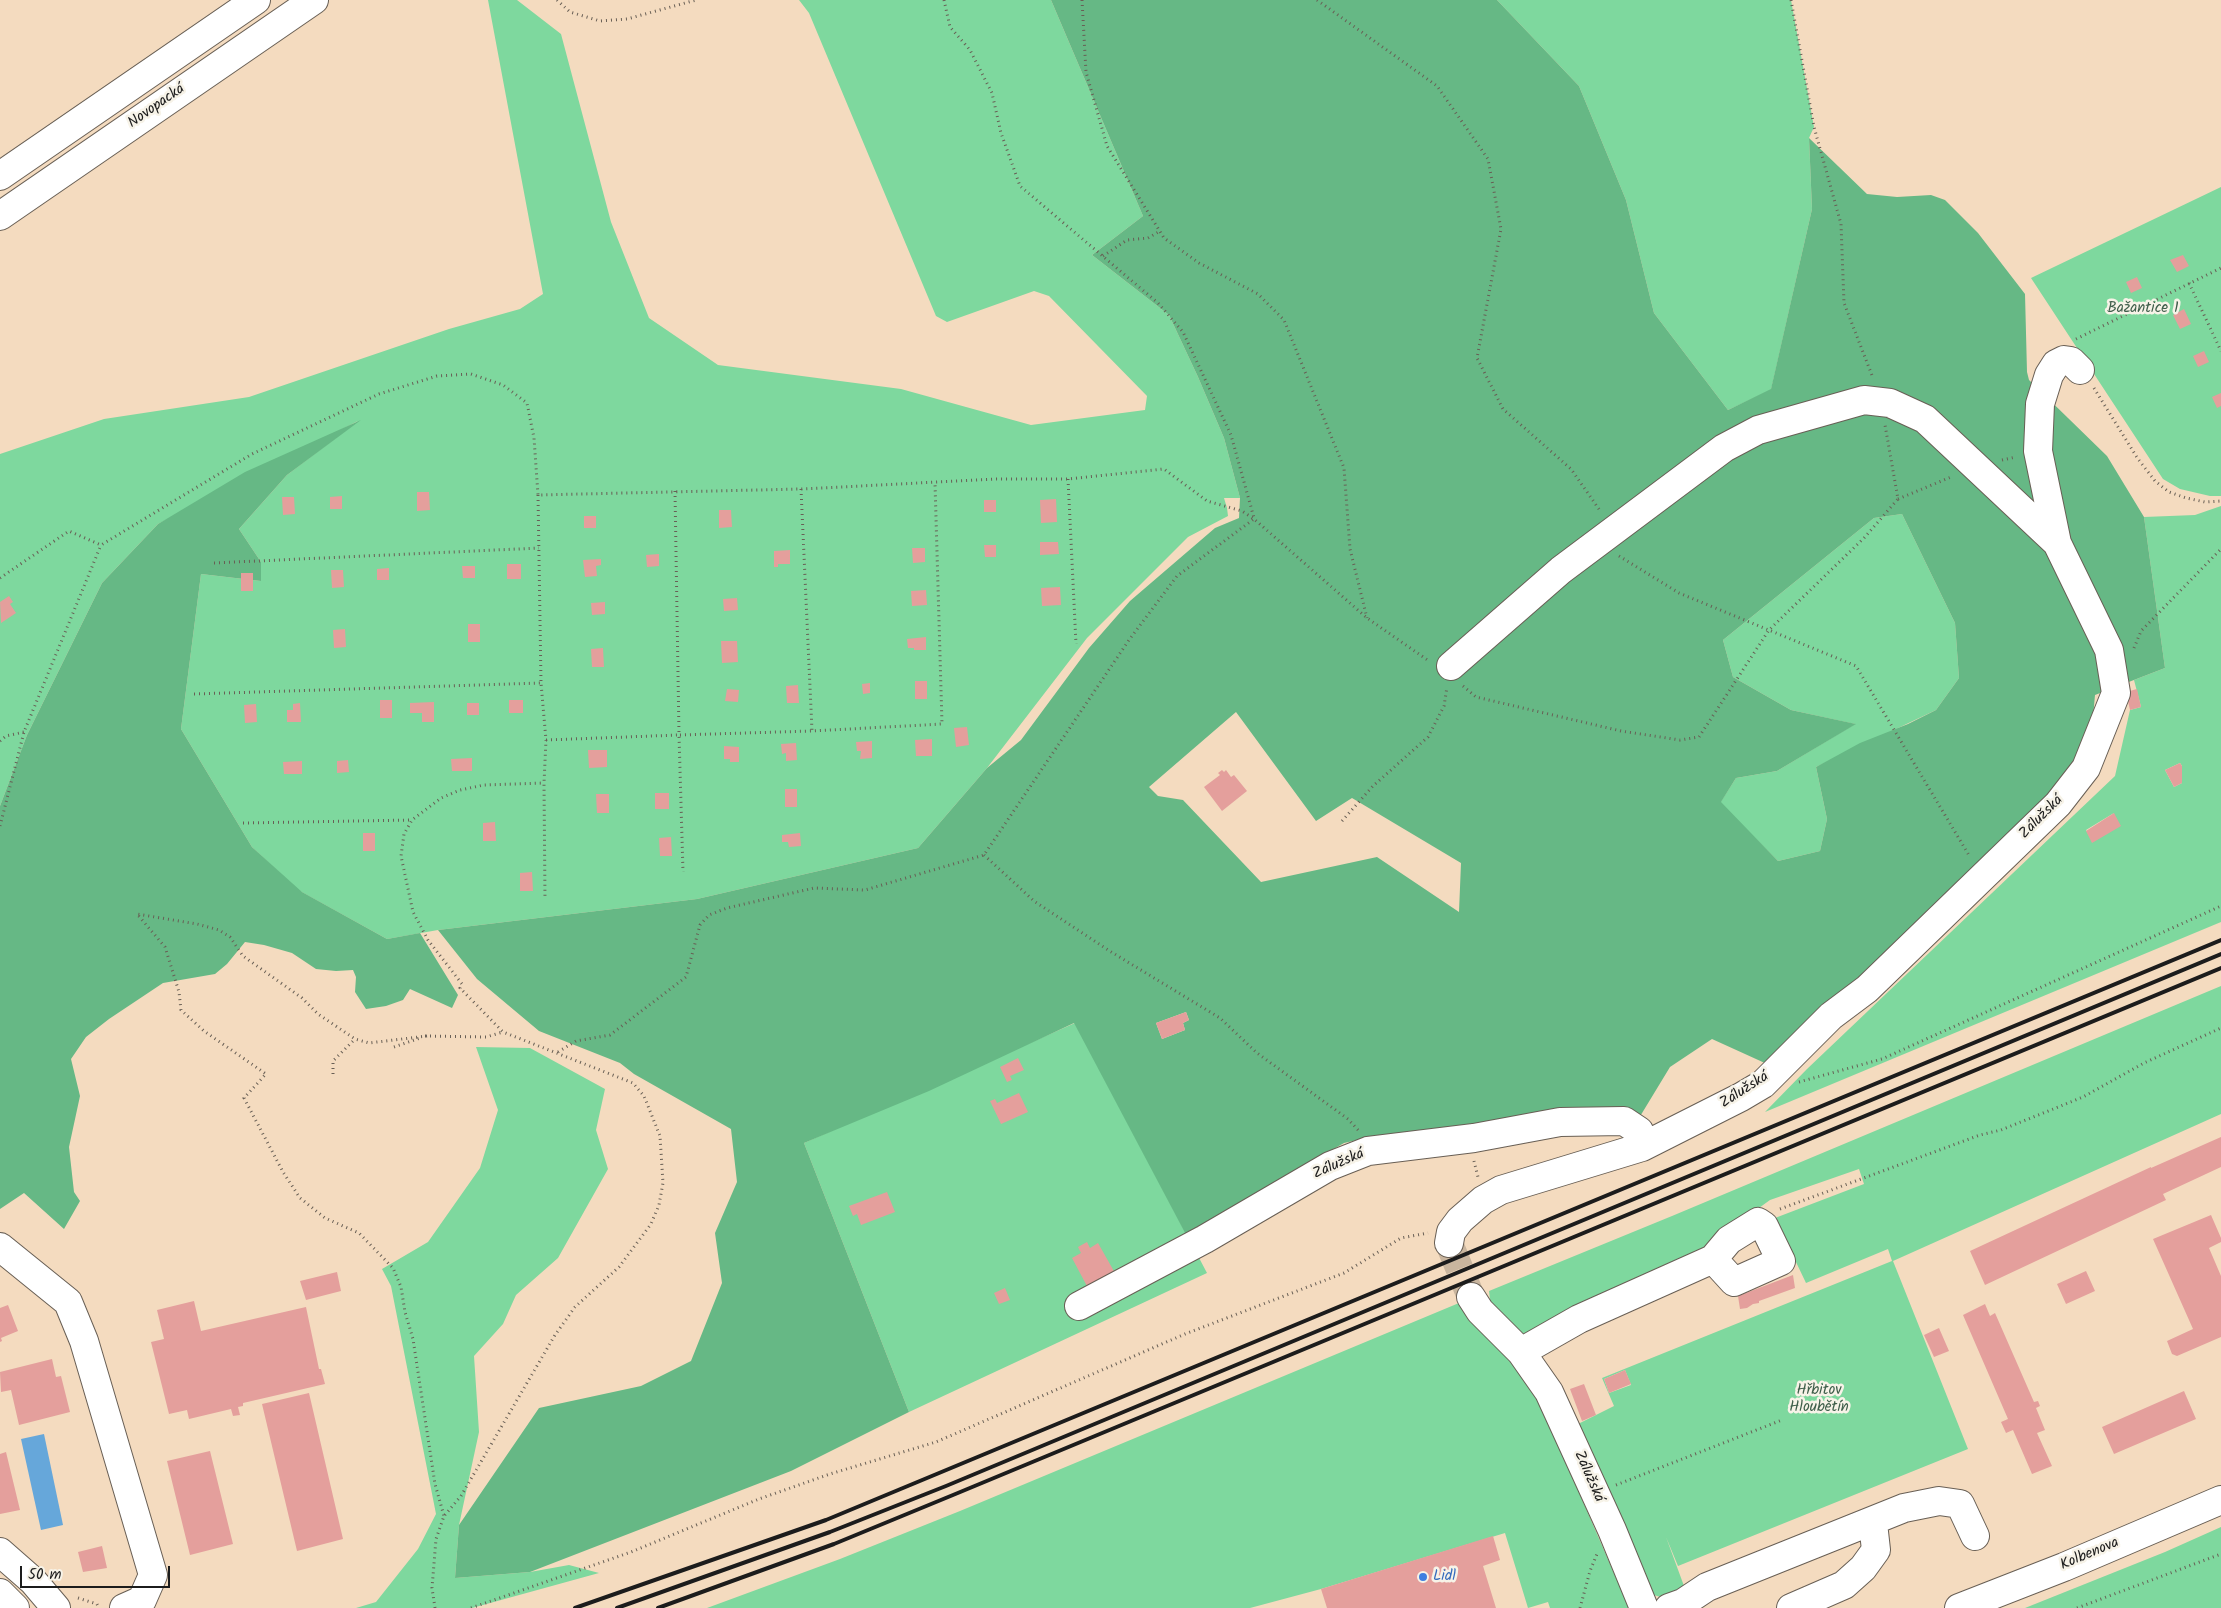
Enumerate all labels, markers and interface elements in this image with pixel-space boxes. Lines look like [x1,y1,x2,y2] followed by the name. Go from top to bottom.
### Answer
[125,81,189,133] street label: Novopacká
[2107,300,2179,318] park label: Bažantice 1
[2016,792,2068,844] street label: Zálužská
[1717,1069,1773,1113] street label: Zálužská
[1311,1146,1367,1184] street label: Zálužská
[1789,1382,1849,1417] park label: Hřbitov Hloubětín
[1569,1449,1607,1505] street label: Zálužská
[2058,1535,2122,1575] street label: Kolbenova
[22,1556,172,1588] scale bar
[28,1563,62,1587] text: 50 m
[1433,1568,1456,1586] place label: Lidl
[1417,1571,1429,1583] marker: Lidl

